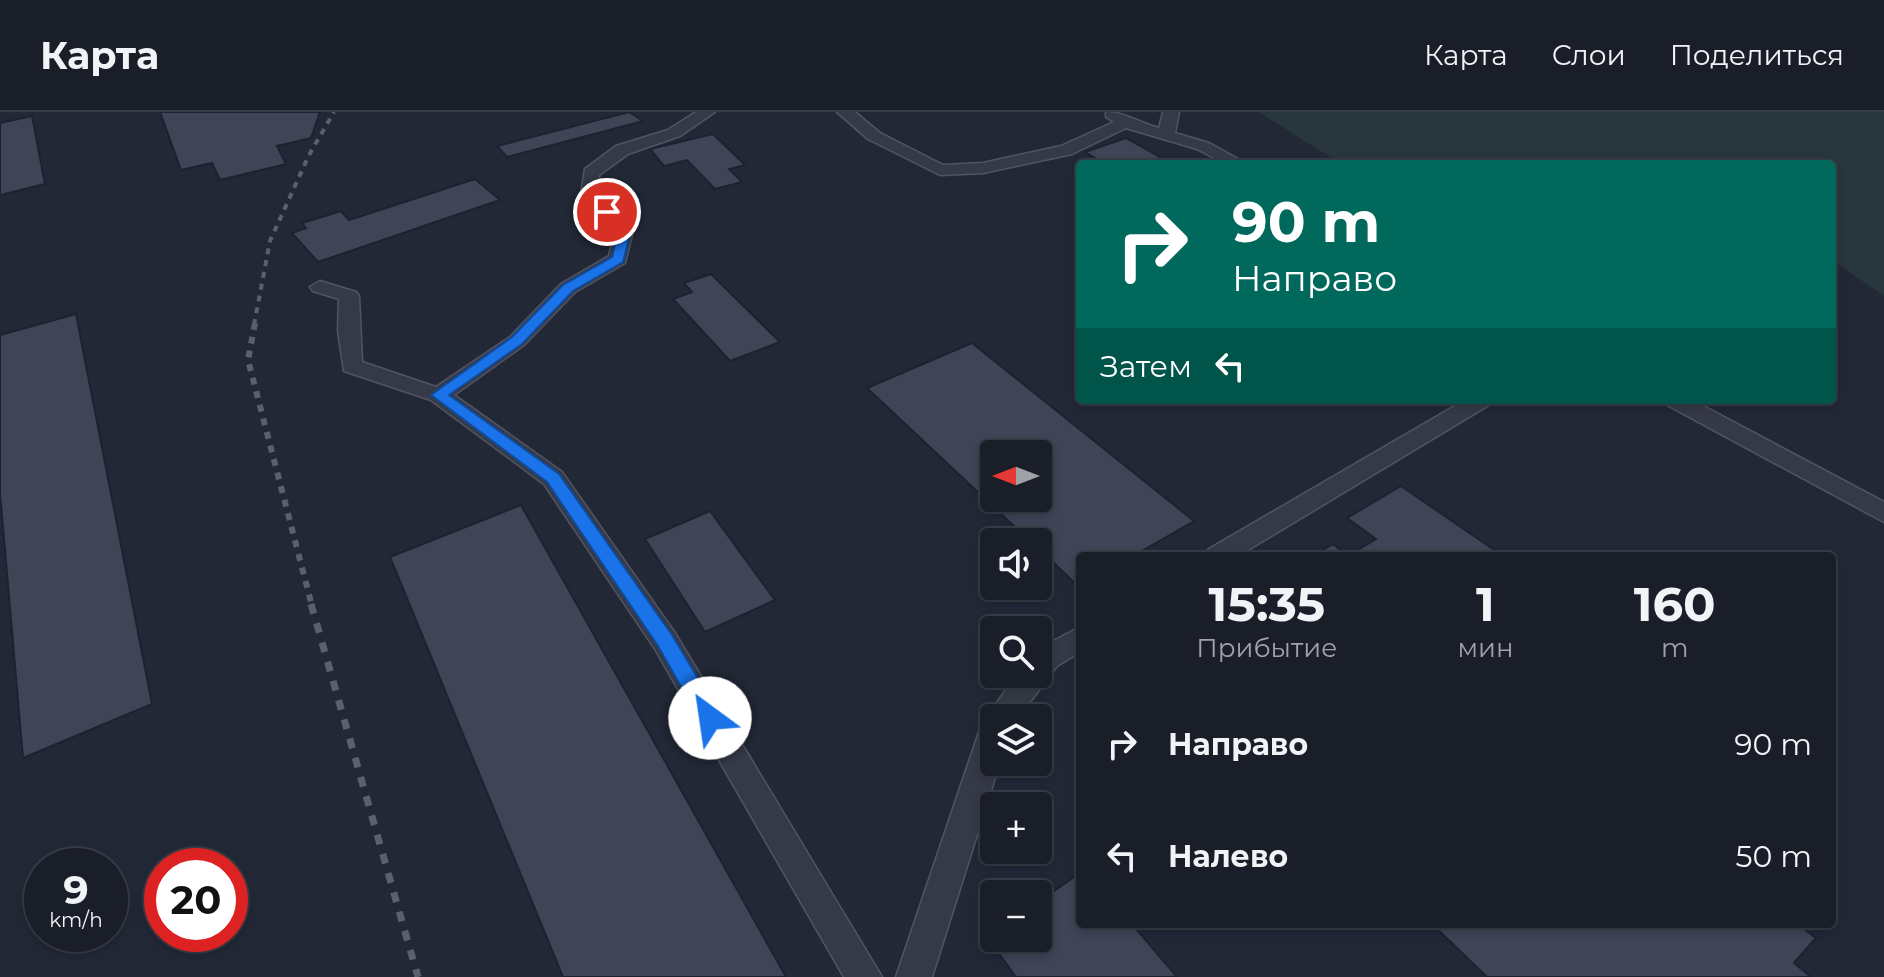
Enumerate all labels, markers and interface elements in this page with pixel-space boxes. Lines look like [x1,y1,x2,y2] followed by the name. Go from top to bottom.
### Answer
[40,32,159,79] text: Карта
[1424,38,1508,72] text: Карта
[1552,38,1626,72] text: Слои
[1670,38,1844,72] text: Поделиться
[573,178,641,246] pin
[1232,188,1380,256] text: 90 m
[585,190,629,234] icon: arrive
[1100,192,1204,296] icon: right
[1232,256,1397,300] text: Направо
[1208,344,1252,388] icon: left
[1100,348,1192,385] text: Затем
[980,440,1052,512] north arrow
[980,440,1052,952] map controls
[980,528,1052,600] button: sound
[1209,575,1325,633] text: 15:35
[1476,575,1495,633] text: 1
[1634,575,1716,633] text: 160
[980,616,1052,688] button: search
[1196,632,1337,664] text: Прибытие
[1457,632,1513,664] text: мин
[1661,632,1689,664] text: m
[668,676,752,760] position arrow
[980,704,1052,776] button: layers
[1100,722,1144,766] icon: right
[1168,726,1308,763] text: Направо
[1734,726,1812,763] text: 90 m
[980,792,1052,864] button: +
[1100,834,1144,878] icon: left
[1168,838,1288,875] text: Налево
[1735,838,1812,875] text: 50 m
[144,848,248,952] speed limit sign: 20
[63,865,89,914] text: 9
[980,880,1052,952] button: −
[49,908,103,932] text: km/h

